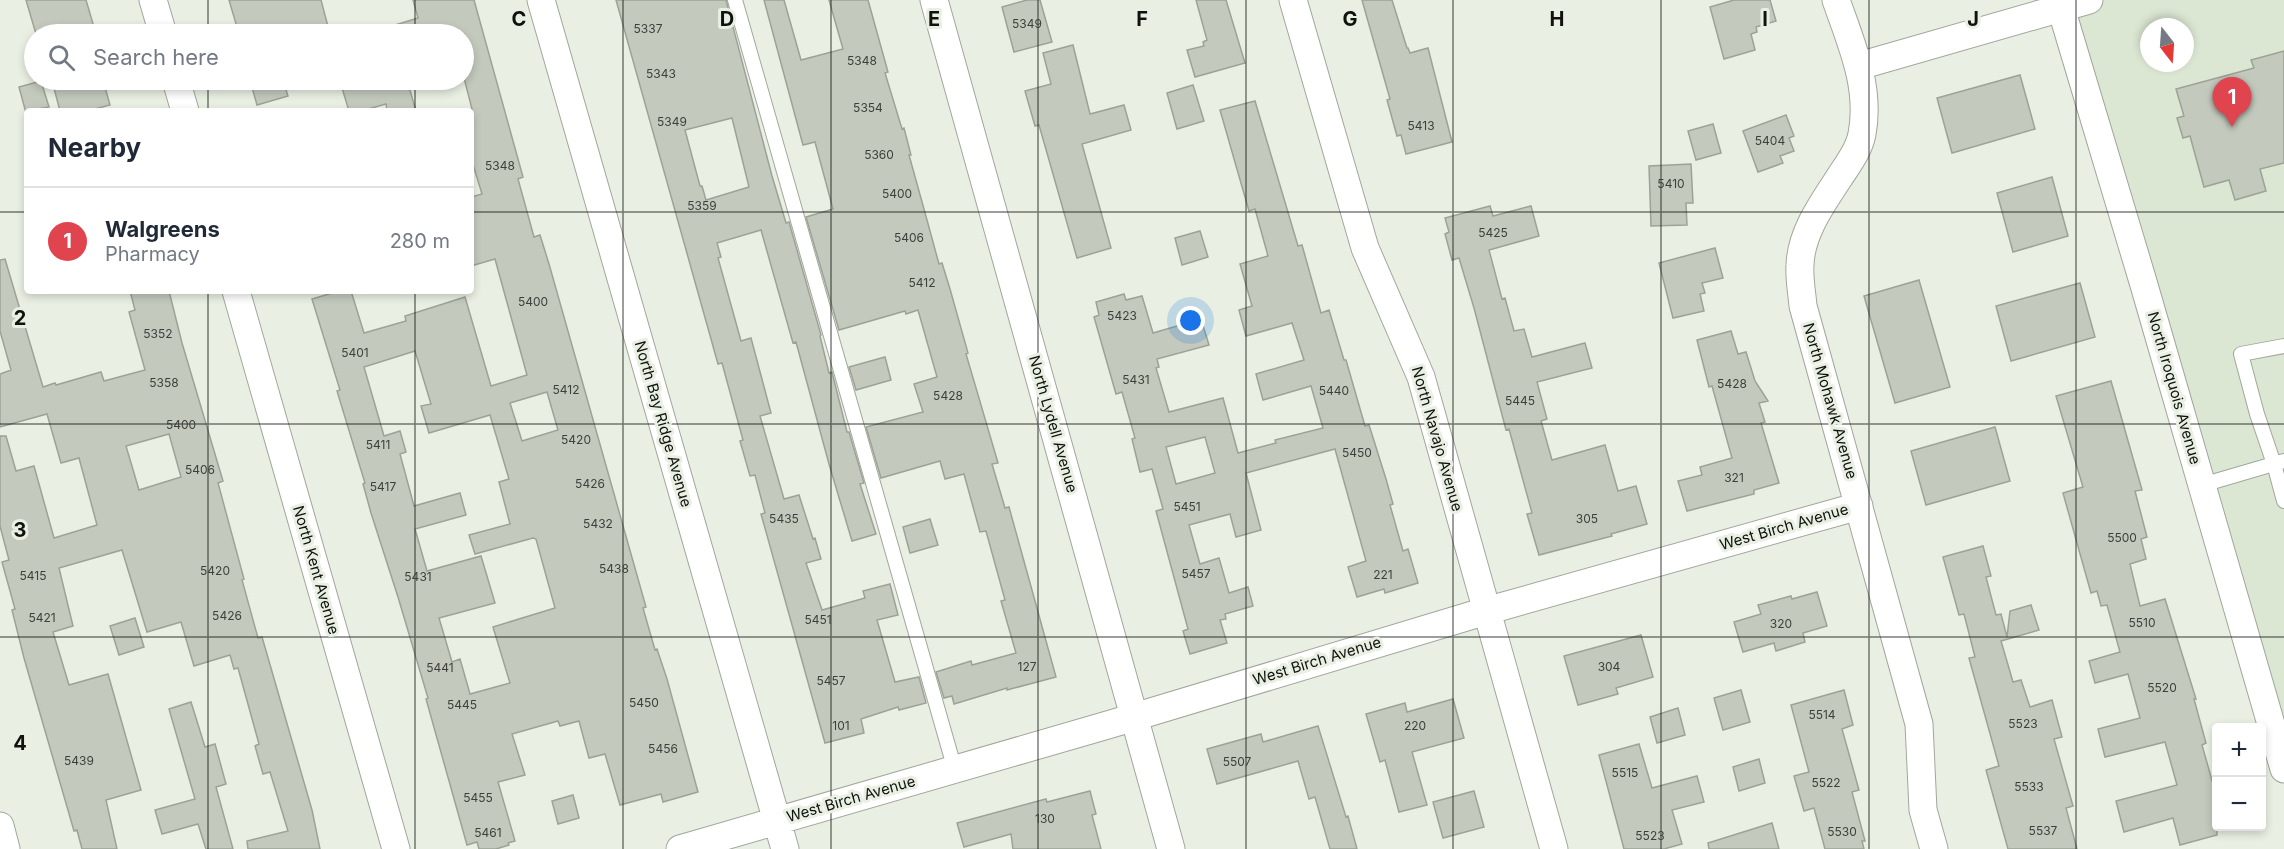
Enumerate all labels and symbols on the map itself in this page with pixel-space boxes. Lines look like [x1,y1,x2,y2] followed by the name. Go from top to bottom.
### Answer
[512,7,526,31] text: C
[720,7,734,31] text: D
[928,7,940,31] text: E
[1136,7,1148,31] text: F
[1342,7,1358,31] text: G
[1550,7,1564,31] text: H
[1762,7,1768,31] text: I
[1967,7,1979,31] text: J
[1012,16,1042,31] house number: 5349
[2140,18,2194,72] north arrow
[634,21,663,36] house number: 5337
[847,53,877,68] house number: 5348
[646,66,676,81] house number: 5343
[2212,78,2252,127] pin: 1
[853,100,883,115] house number: 5354
[657,114,687,129] house number: 5349
[1407,118,1435,133] house number: 5413
[1755,133,1785,148] house number: 5404
[864,147,894,162] house number: 5360
[485,158,515,173] house number: 5348
[1657,176,1685,191] house number: 5410
[882,186,912,201] house number: 5400
[687,198,717,213] house number: 5359
[1478,225,1508,240] house number: 5425
[894,230,924,245] house number: 5406
[908,275,936,290] house number: 5412
[518,294,548,309] house number: 5400
[14,306,26,330] text: 2
[1176,306,1205,335] your location
[1107,308,1137,323] house number: 5423
[2144,309,2205,466] street label: North Iroquois Avenue
[1799,321,1862,481] street label: North Mohawk Avenue
[143,326,173,341] house number: 5352
[631,338,696,509] street label: North Bay Ridge Avenue
[341,345,369,360] house number: 5401
[1025,353,1082,495] street label: North Lydell Avenue
[1408,364,1467,514] street label: North Navajo Avenue
[1122,372,1150,387] house number: 5431
[149,375,179,390] house number: 5358
[1717,376,1747,391] house number: 5428
[552,382,580,397] house number: 5412
[1319,383,1349,398] house number: 5440
[933,388,963,403] house number: 5428
[1505,393,1535,408] house number: 5445
[166,417,196,432] house number: 5400
[561,432,591,447] house number: 5420
[366,437,390,452] house number: 5411
[1342,445,1372,460] house number: 5450
[185,462,215,477] house number: 5406
[1724,470,1744,485] house number: 321
[575,476,605,491] house number: 5426
[370,479,396,494] house number: 5417
[1173,499,1201,514] house number: 5451
[1717,499,1850,554] street label: West Birch Avenue
[289,503,344,636] street label: North Kent Avenue
[769,511,799,526] house number: 5435
[1576,511,1598,526] house number: 305
[583,516,613,531] house number: 5432
[14,518,26,542] text: 3
[2107,530,2137,545] house number: 5500
[599,561,629,576] house number: 5438
[200,563,230,578] house number: 5420
[1181,566,1211,581] house number: 5457
[1373,567,1393,582] house number: 221
[20,568,47,583] house number: 5415
[404,569,432,584] house number: 5431
[212,608,242,623] house number: 5426
[28,610,56,625] house number: 5421
[804,612,832,627] house number: 5451
[2128,615,2156,630] house number: 5510
[1770,616,1792,631] house number: 320
[1250,632,1383,689] street label: West Birch Avenue
[1018,659,1037,674] house number: 127
[1598,659,1621,674] house number: 304
[426,660,454,675] house number: 5441
[816,673,846,688] house number: 5457
[2147,680,2177,695] house number: 5520
[629,695,659,710] house number: 5450
[447,697,477,712] house number: 5445
[1808,707,1836,722] house number: 5514
[2008,716,2038,731] house number: 5523
[832,718,850,733] house number: 101
[1404,718,1426,733] house number: 220
[13,731,27,755] text: 4
[648,741,678,756] house number: 5456
[64,753,94,768] house number: 5439
[1223,754,1252,769] house number: 5507
[1612,765,1638,780] house number: 5515
[784,771,917,826] street label: West Birch Avenue
[1811,775,1841,790] house number: 5522
[2014,779,2044,794] house number: 5533
[463,790,493,805] house number: 5455
[1035,811,1055,826] house number: 130
[2029,823,2058,838] house number: 5537
[1827,824,1857,839] house number: 5530
[474,825,502,840] house number: 5461
[1635,828,1665,843] house number: 5523

